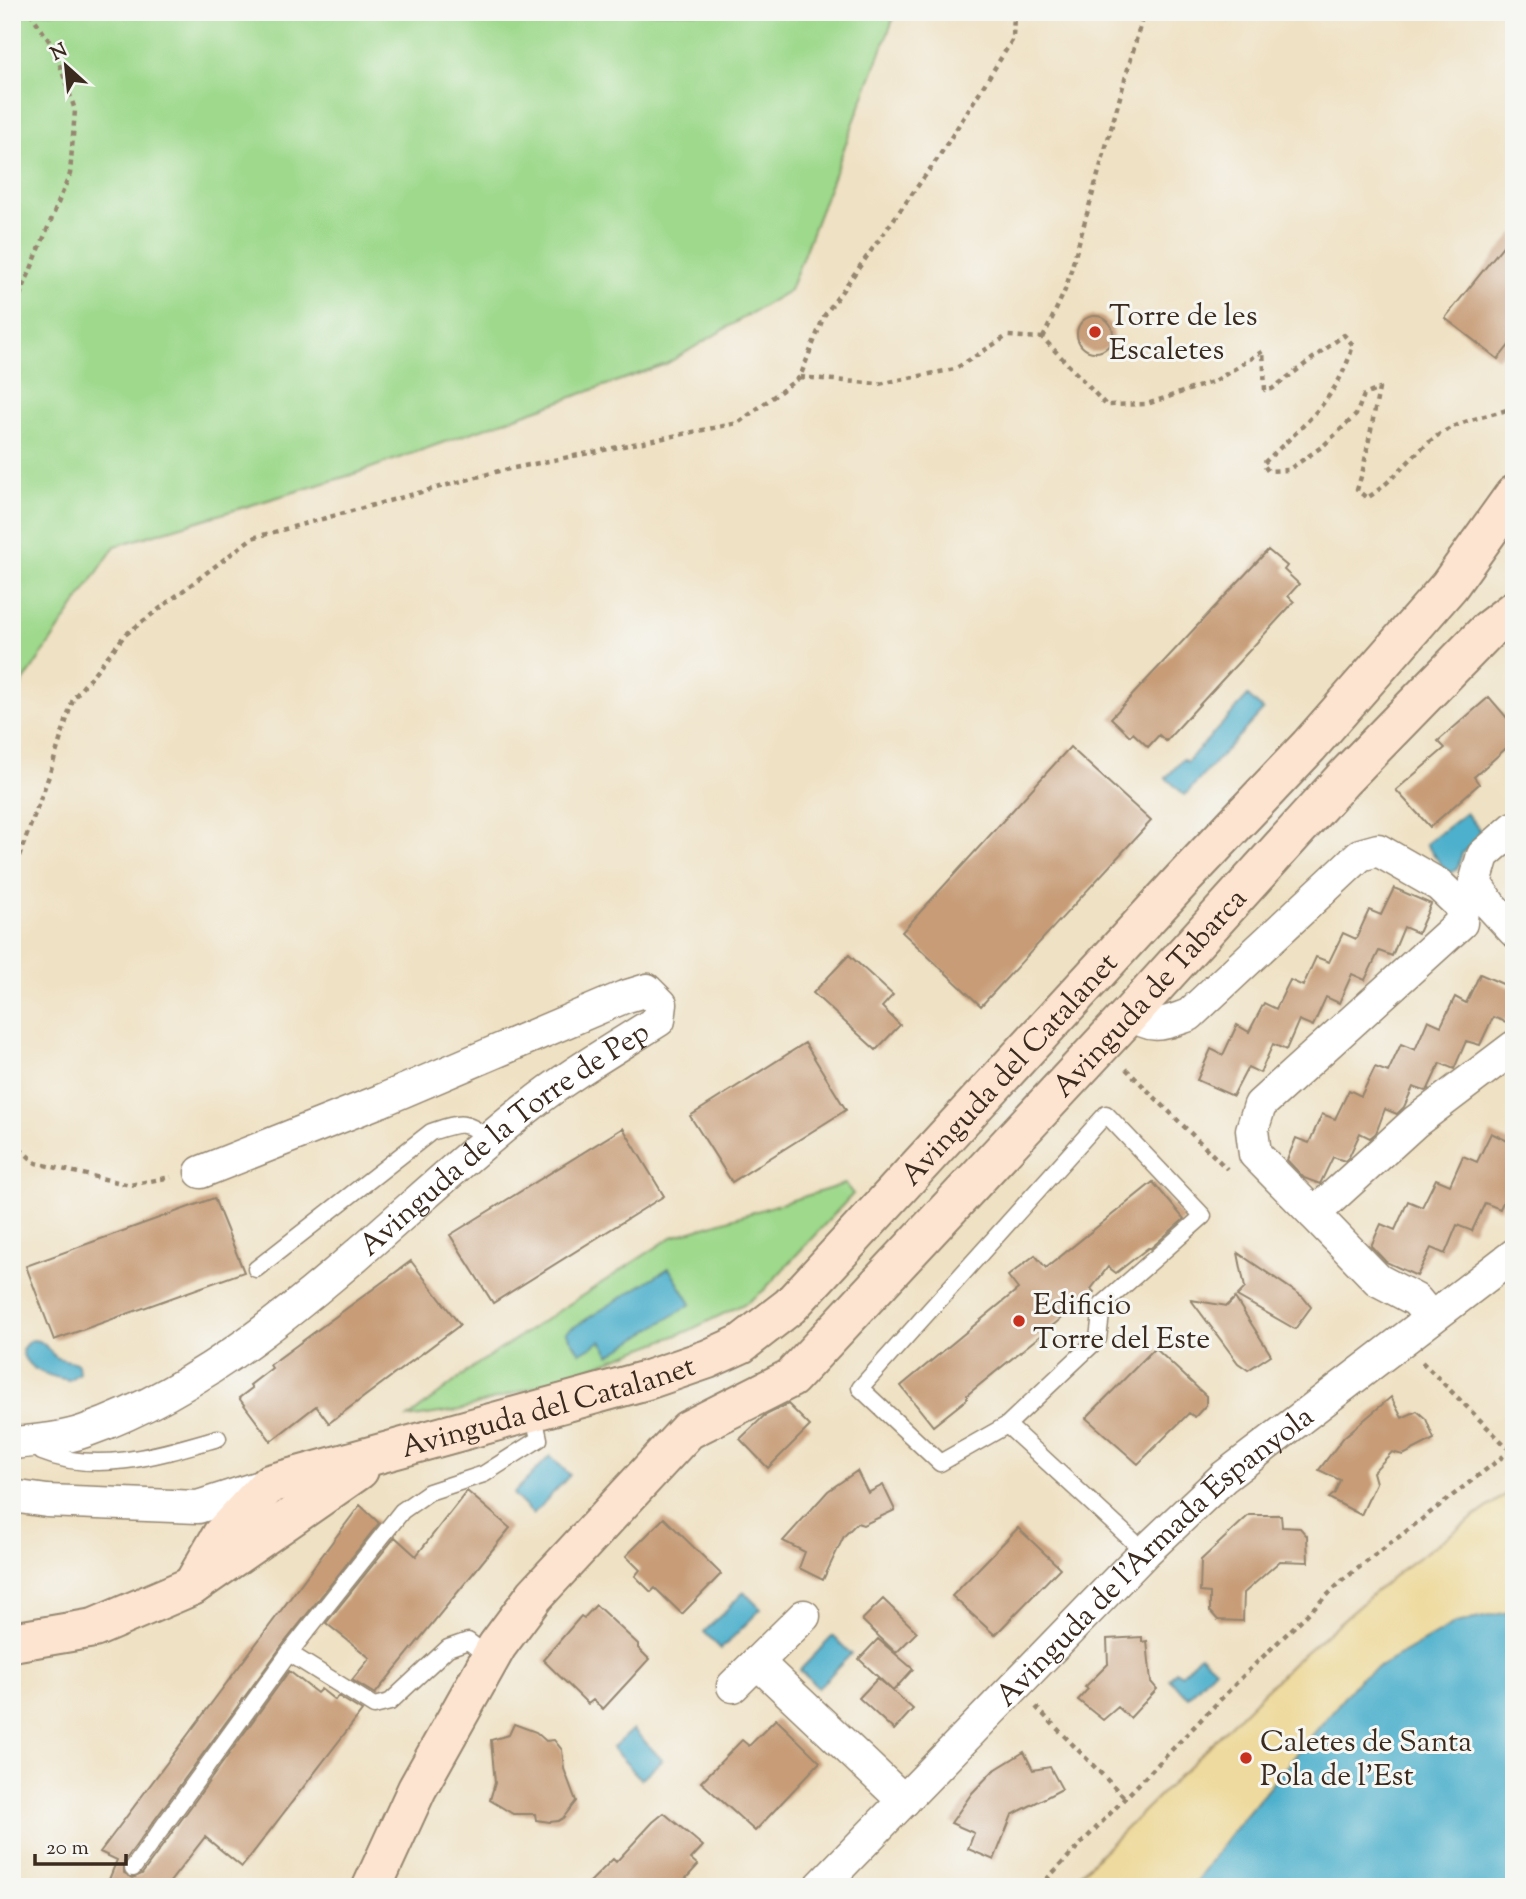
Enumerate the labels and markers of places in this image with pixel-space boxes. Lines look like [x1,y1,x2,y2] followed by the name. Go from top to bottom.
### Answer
[1109,296,1258,373] place label: Torre de les Escaletes
[1087,324,1103,340] marker: Torre de les Escaletes
[1033,1285,1210,1362] place label: Edificio Torre del Este
[1011,1313,1027,1329] marker: Edificio Torre del Este
[1260,1722,1472,1799] place label: Caletes de Santa Pola de l'Est
[1238,1750,1254,1766] marker: Caletes de Santa Pola de l'Est

